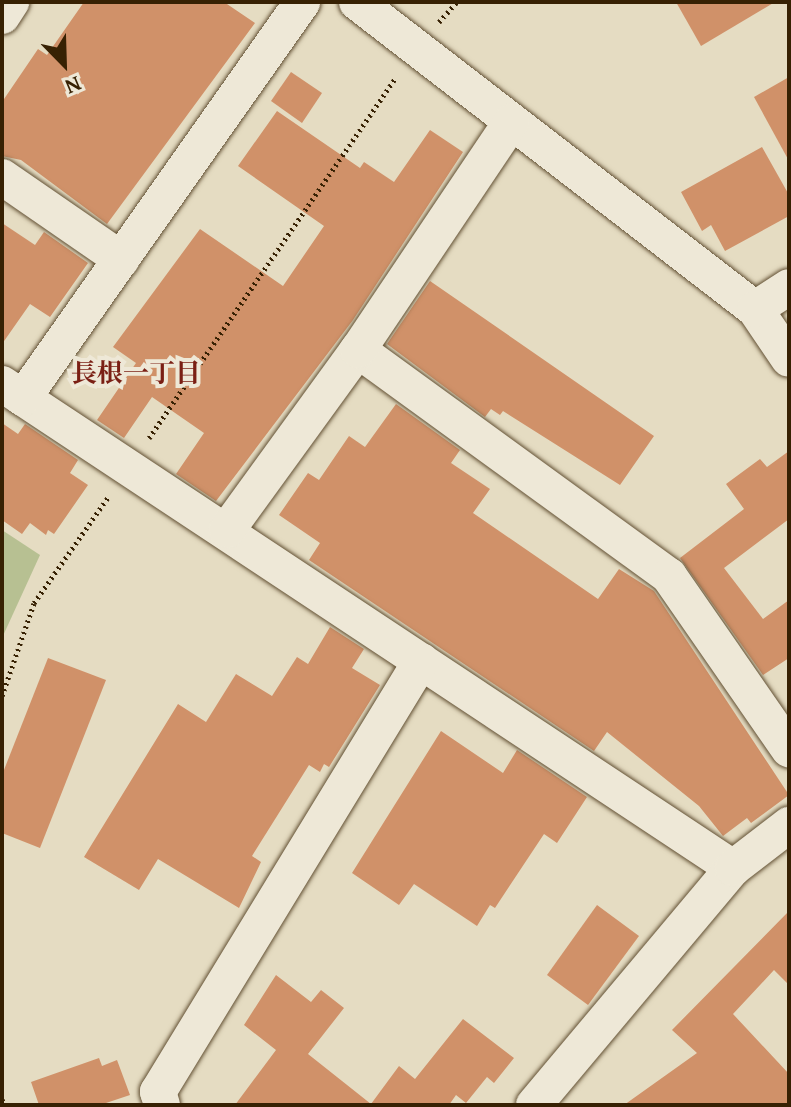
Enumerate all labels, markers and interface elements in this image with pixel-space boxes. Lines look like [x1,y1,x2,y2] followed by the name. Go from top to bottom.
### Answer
[24,24,104,104] north arrow
[60,68,86,104] text: N
[71,357,201,389] district label: 長根一丁目

